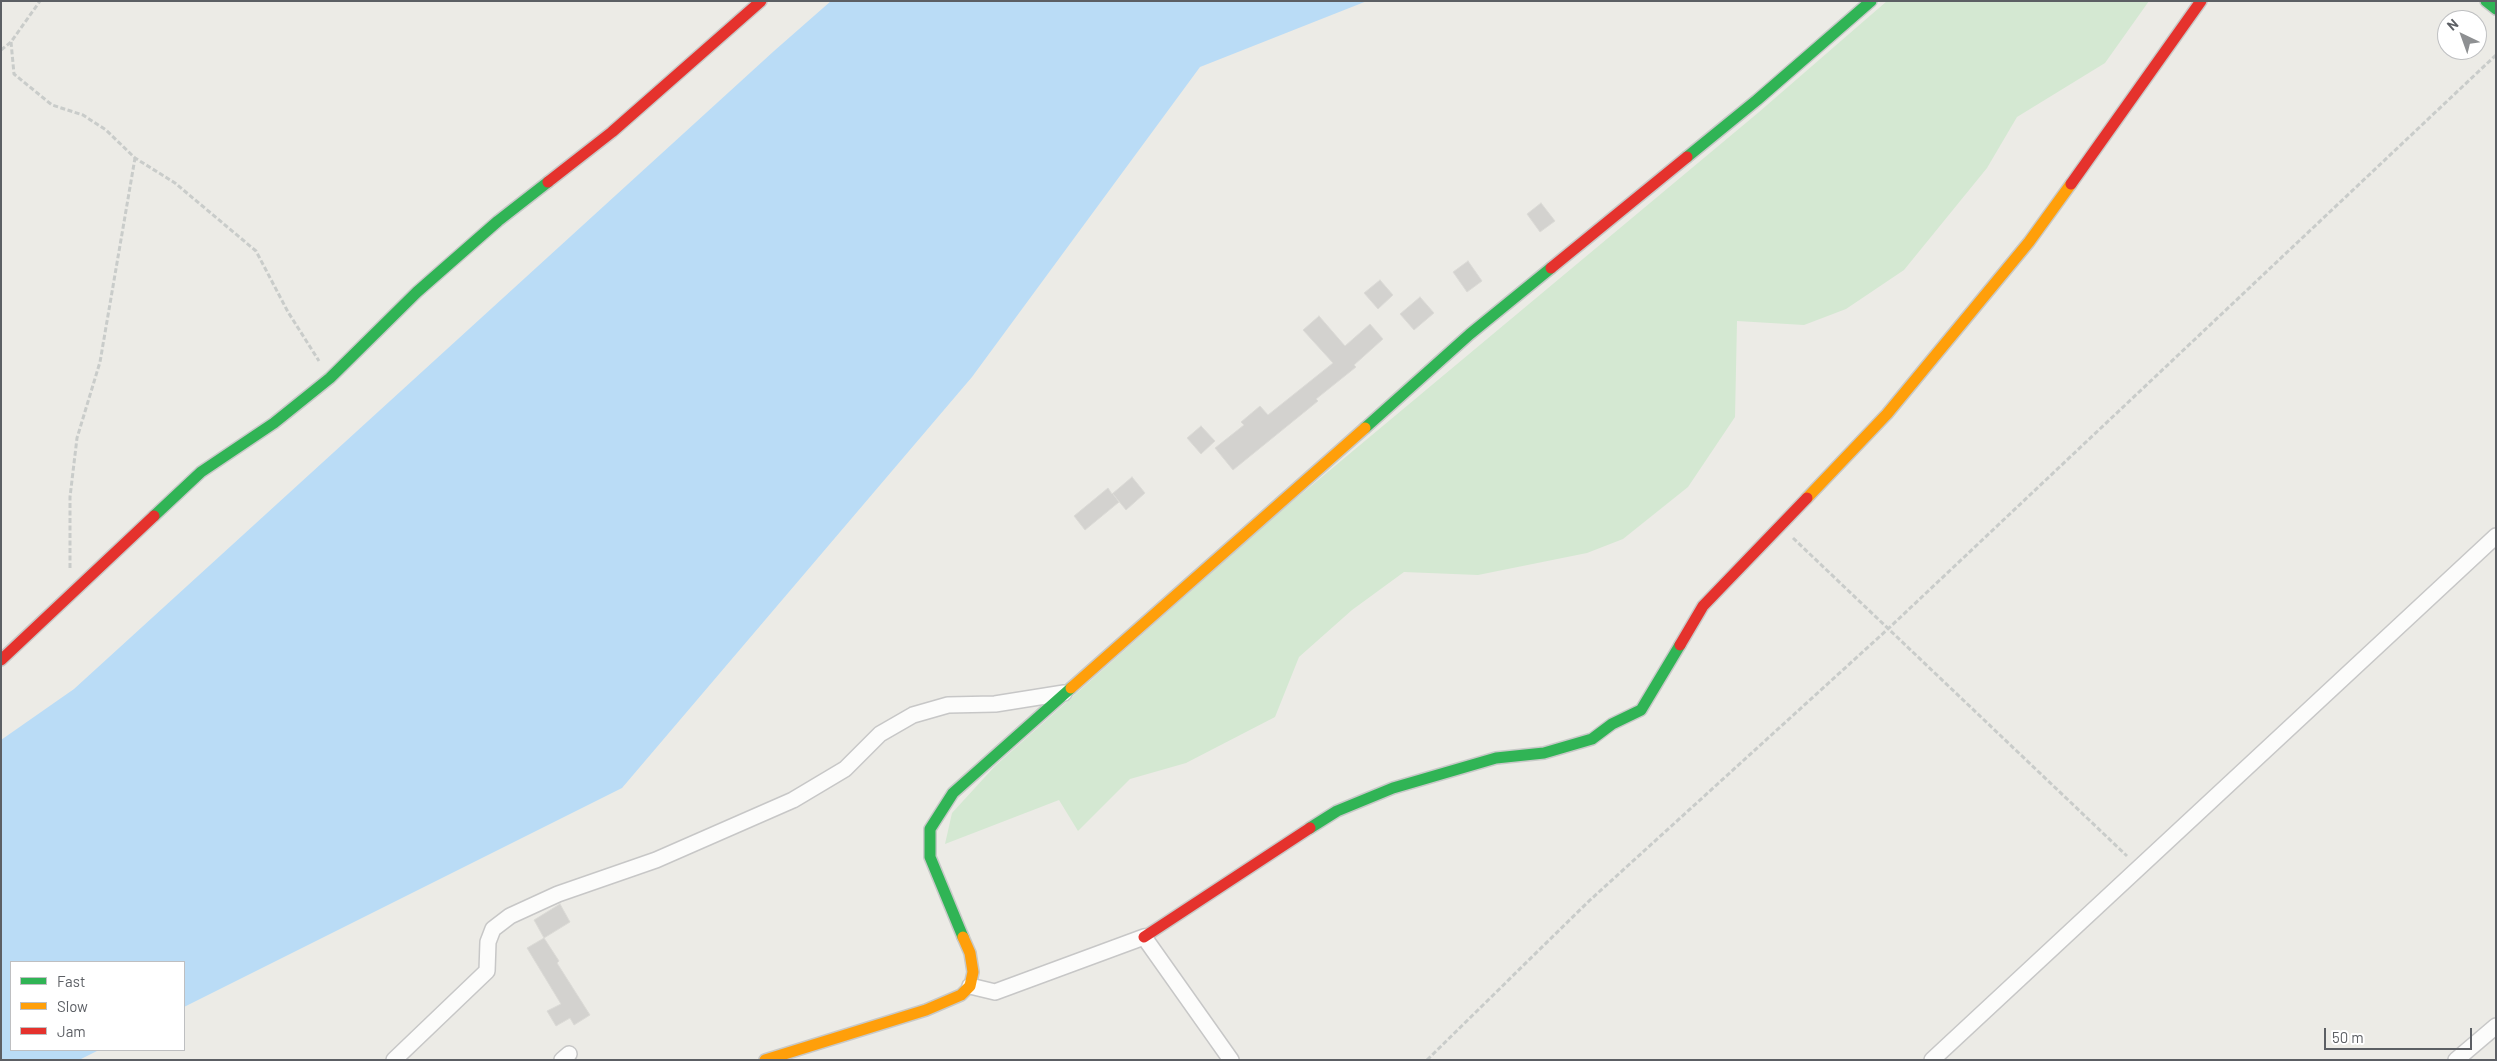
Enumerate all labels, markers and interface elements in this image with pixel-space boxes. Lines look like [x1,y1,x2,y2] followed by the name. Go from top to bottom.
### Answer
[2437,10,2487,60] north arrow
[2443,15,2461,34] text: N
[10,961,185,1051] legend
[57,972,85,990] text: Fast
[57,997,88,1015] text: Slow
[2327,1018,2474,1050] scale bar
[57,1022,86,1040] text: Jam
[2332,1028,2364,1046] text: 50 m

